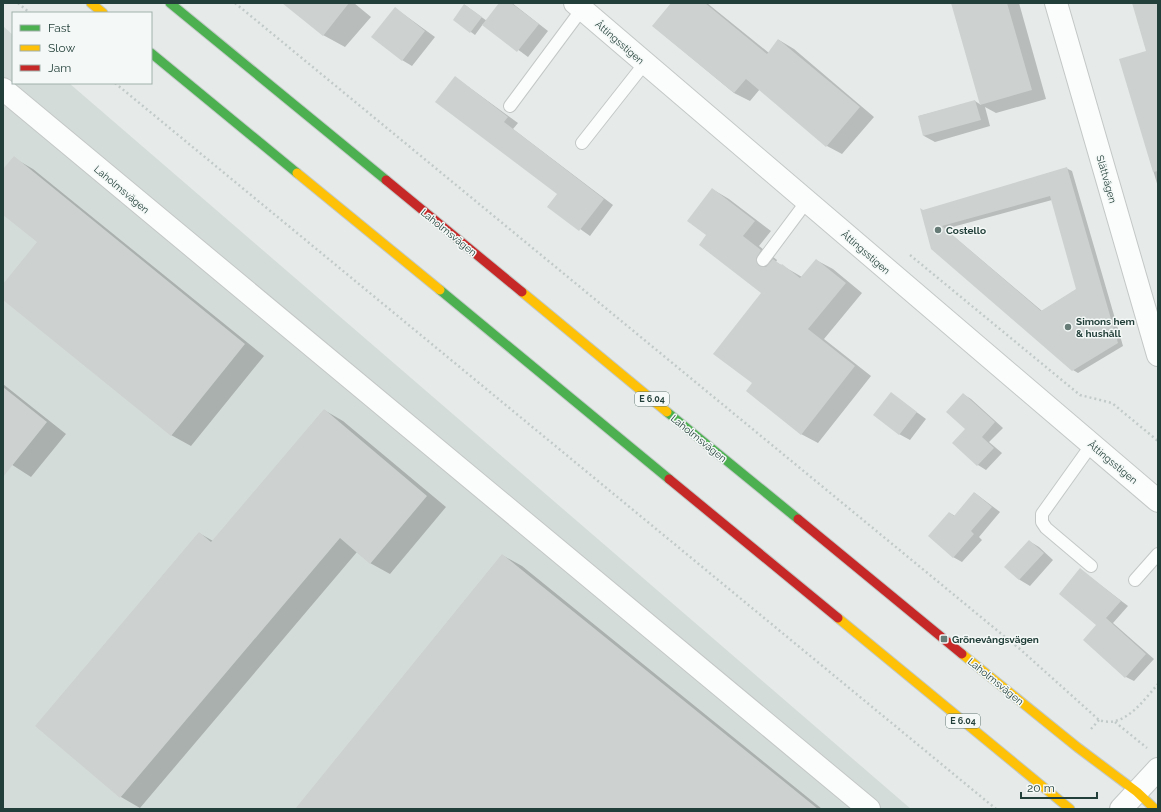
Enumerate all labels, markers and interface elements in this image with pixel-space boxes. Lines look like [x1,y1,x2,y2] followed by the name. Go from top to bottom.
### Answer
[12,12,152,84] legend
[593,18,646,66] street label: Åttingsstigen
[48,21,71,35] text: Fast
[48,41,75,55] text: Slow
[48,61,71,75] text: Jam
[1094,154,1119,205] street label: Slättvägen
[92,163,151,216] street label: Laholmsvägen
[419,207,479,258] street label: Laholmsvägen
[933,225,943,235] marker: Costello
[946,225,986,236] place label: Costello
[839,228,892,276] street label: Åttingsstigen
[1076,316,1135,339] place label: Simons hem & hushåll
[1063,322,1073,332] marker: Simons hem & hushåll
[635,392,669,406] road number: E 6.04
[669,413,729,464] street label: Laholmsvägen
[1086,439,1140,486] street label: Åttingsstigen
[939,634,949,644] marker: Grönevångsvägen
[952,634,1039,645] place label: Grönevångsvägen
[966,656,1026,707] street label: Laholmsvägen
[946,714,980,728] road number: E 6.04
[1021,774,1097,800] scale bar
[1027,781,1055,795] text: 20 m

